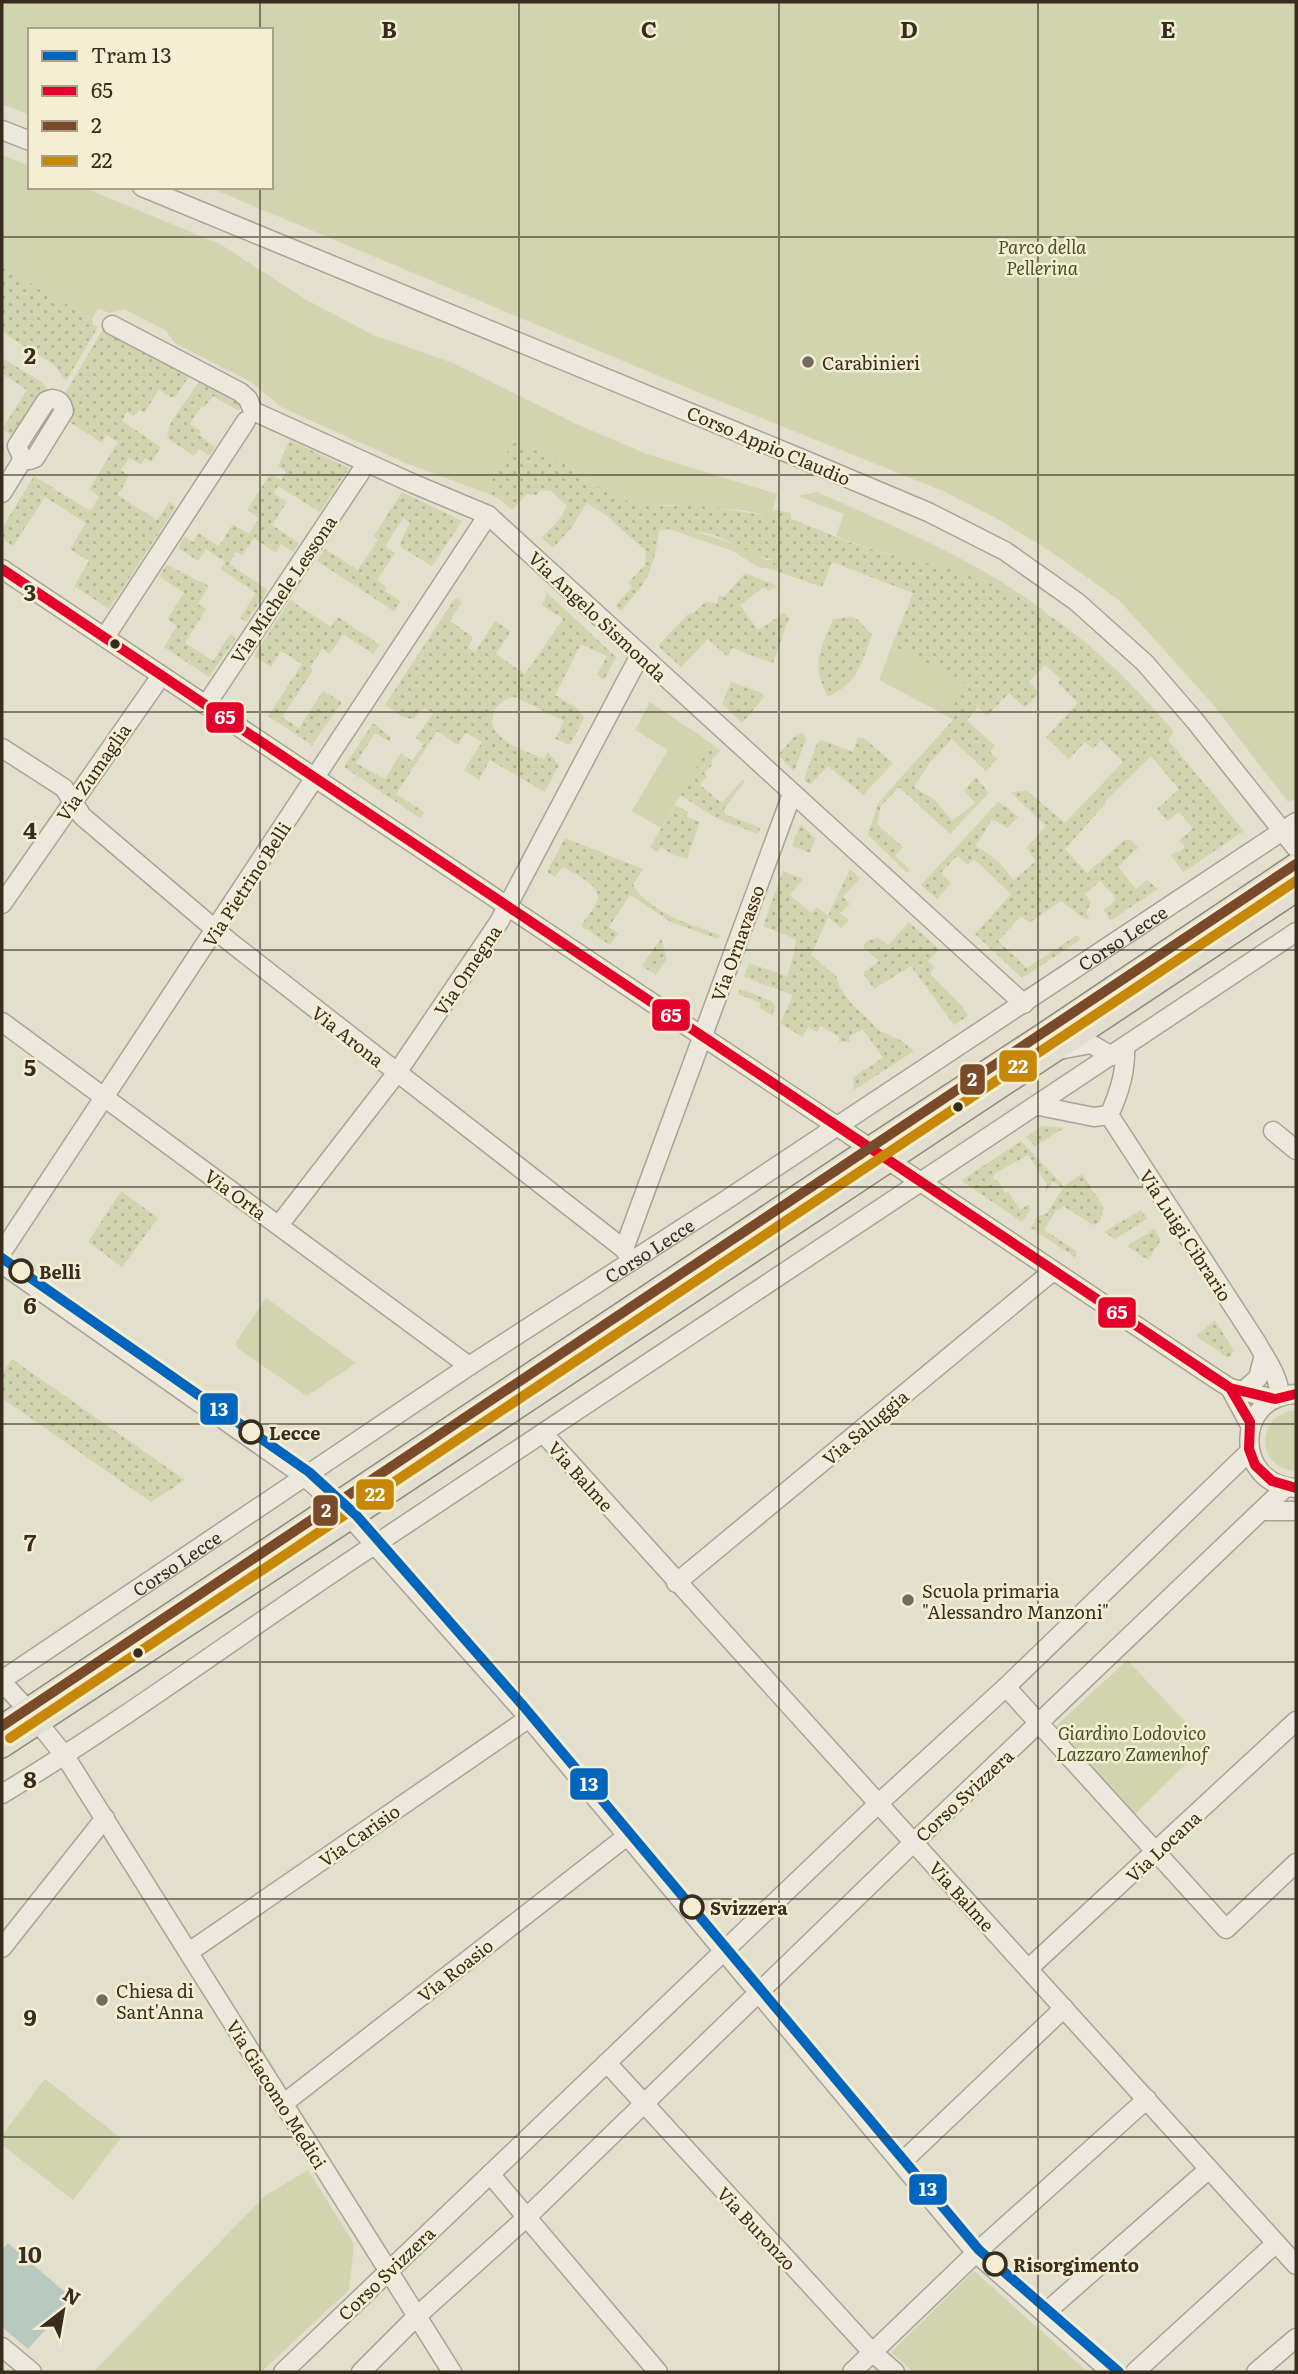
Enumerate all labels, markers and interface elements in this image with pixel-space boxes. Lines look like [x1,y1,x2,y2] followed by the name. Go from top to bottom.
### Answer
[381,11,397,45] text: B
[641,11,657,45] text: C
[900,11,918,45] text: D
[1160,11,1176,45] text: E
[28,28,273,189] legend
[91,38,172,69] text: Tram 13
[91,73,113,104] text: 65
[91,108,102,139] text: 2
[91,143,112,174] text: 22
[998,233,1087,281] park label: Parco della Pellerina
[24,337,36,371] text: 2
[822,349,920,376] place label: Carabinieri
[800,354,816,370] marker: Carabinieri
[683,398,855,492] street label: Corso Appio Claudio
[223,509,343,668] street label: Via Michele Lessona
[523,544,674,688] street label: Via Angelo Sismonda
[24,574,36,608] text: 3
[108,637,122,651] unlabelled marker
[205,701,245,734] line badge: 65
[214,702,236,730] text: 65
[49,717,137,826] street label: Via Zumaglia
[23,812,37,846] text: 4
[195,816,297,952] street label: Via Pietrino Belli
[703,881,771,1005] street label: Via Ornavasso
[1072,898,1172,977] street label: Corso Lecce
[427,919,508,1021] street label: Via Omegna
[651,998,691,1032] line badge: 65
[306,999,390,1073] street label: Via Arona
[660,1000,682,1028] text: 65
[24,1049,36,1083] text: 5
[998,1049,1038,1083] line badge: 22
[1008,1051,1028,1079] text: 22
[959,1063,986,1096] line badge: 2
[967,1064,977,1092] text: 2
[951,1100,965,1114] unlabelled marker
[199,1162,273,1226] street label: Via Orta
[1133,1164,1239,1306] street label: Via Luigi Cibrario
[599,1211,699,1289] street label: Corso Lecce
[39,1258,82,1285] place label: Belli
[9,1259,33,1283] marker: Belli
[23,1287,37,1321] text: 6
[1097,1296,1137,1329] line badge: 65
[1106,1297,1128,1325] text: 65
[816,1383,914,1471] street label: Via Saluggia
[199,1392,239,1426] line badge: 13
[210,1394,228,1422] text: 13
[269,1419,321,1446] place label: Lecce
[239,1420,263,1444] marker: Lecce
[542,1435,620,1517] street label: Via Balme
[355,1478,395,1511] line badge: 22
[365,1479,385,1507] text: 22
[312,1494,339,1527] line badge: 2
[321,1495,331,1523] text: 2
[127,1523,226,1602] street label: Corso Lecce
[24,1524,37,1558] text: 7
[922,1577,1109,1625] place label: Scuola primaria "Alessandro Manzoni"
[900,1592,916,1608] marker: Scuola primaria "Alessandro Manzoni"
[131,1646,145,1660] unlabelled marker
[1056,1719,1210,1767] park label: Giardino Lodovico Lazzaro Zamenhof
[909,1742,1019,1848] street label: Corso Svizzera
[23,1761,37,1795] text: 8
[569,1767,609,1801] line badge: 13
[580,1769,598,1797] text: 13
[313,1797,405,1873] street label: Via Carisio
[1119,1804,1207,1888] street label: Via Locana
[923,1855,1001,1937] street label: Via Balme
[710,1894,788,1921] place label: Svizzera
[680,1895,704,1919] marker: Svizzera
[411,1932,499,2008] street label: Via Roasio
[116,1977,204,2025] place label: Chiesa di Sant'Anna
[94,1992,110,2008] marker: Chiesa di Sant'Anna
[23,1999,37,2033] text: 9
[220,2014,334,2174] street label: Via Giacomo Medici
[908,2173,948,2206] line badge: 13
[919,2174,937,2202] text: 13
[711,2180,803,2276] street label: Via Buronzo
[331,2219,441,2326] street label: Corso Svizzera
[18,2236,42,2270] text: 10
[1013,2251,1139,2278] place label: Risorgimento
[983,2252,1007,2276] marker: Risorgimento
[28,2276,98,2346] north arrow
[58,2279,86,2312] text: N

